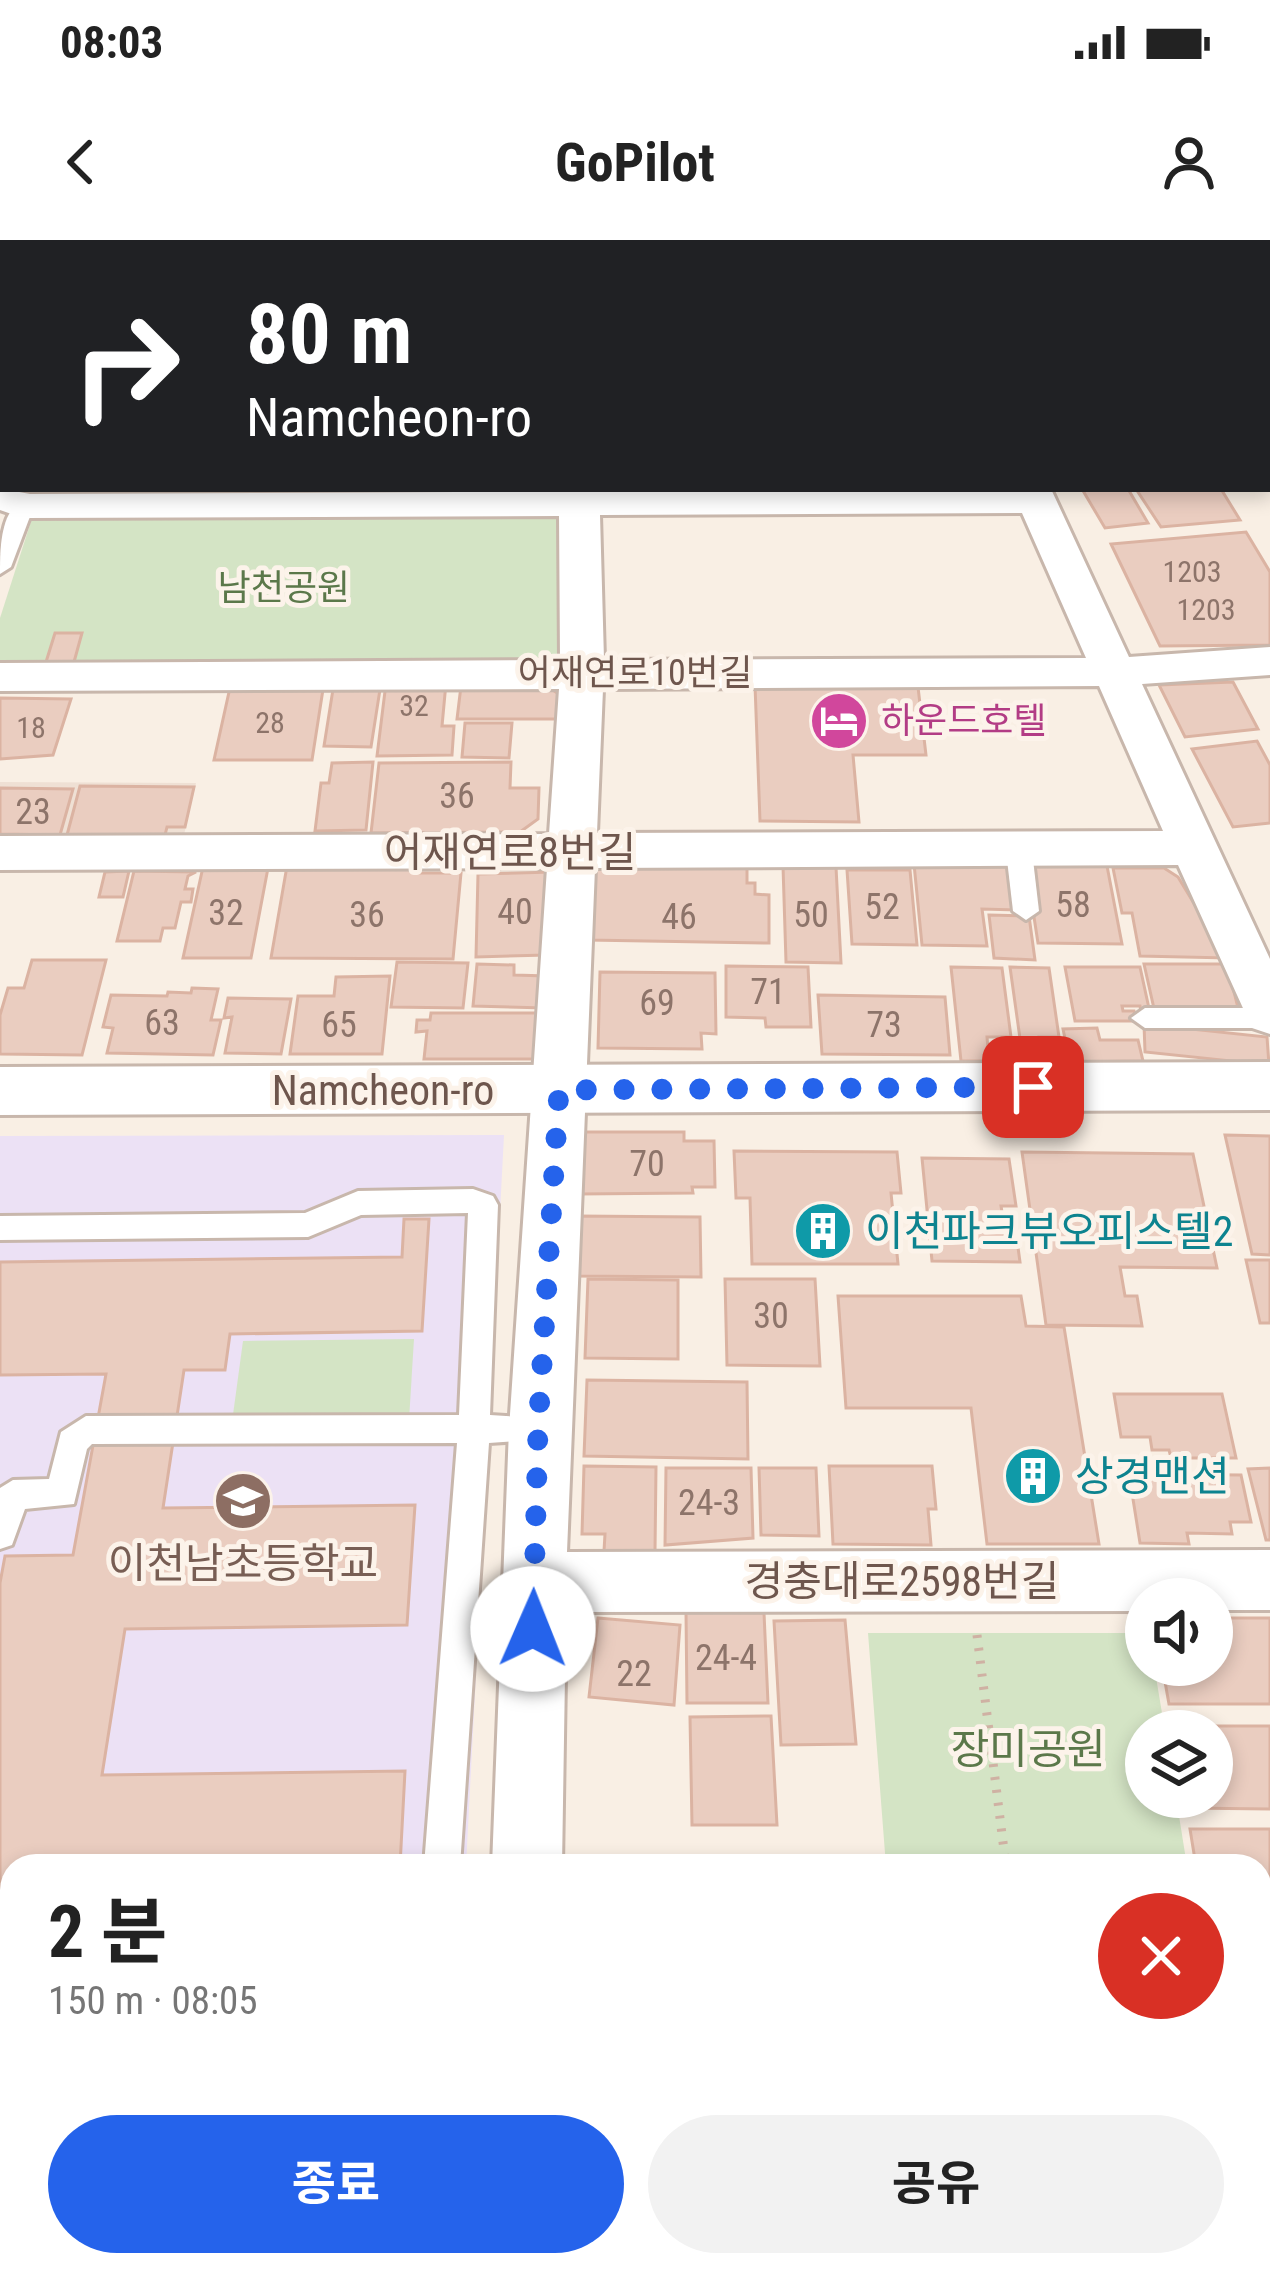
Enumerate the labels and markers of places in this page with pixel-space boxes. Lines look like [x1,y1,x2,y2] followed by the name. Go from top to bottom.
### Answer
[808,690,870,752] hotel icon: 하운드호텔
[881,700,1047,742] place label: 하운드호텔
[982,1036,1084,1138] pin
[792,1200,854,1262] building icon: 이천파크뷰오피스텔2
[865,1207,1234,1256] place label: 이천파크뷰오피스텔2
[1002,1445,1064,1507] building icon: 상경맨션
[1075,1452,1230,1501] place label: 상경맨션
[212,1470,274,1532] school or university icon: 이천남초등학교
[108,1539,378,1588] place label: 이천남초등학교

